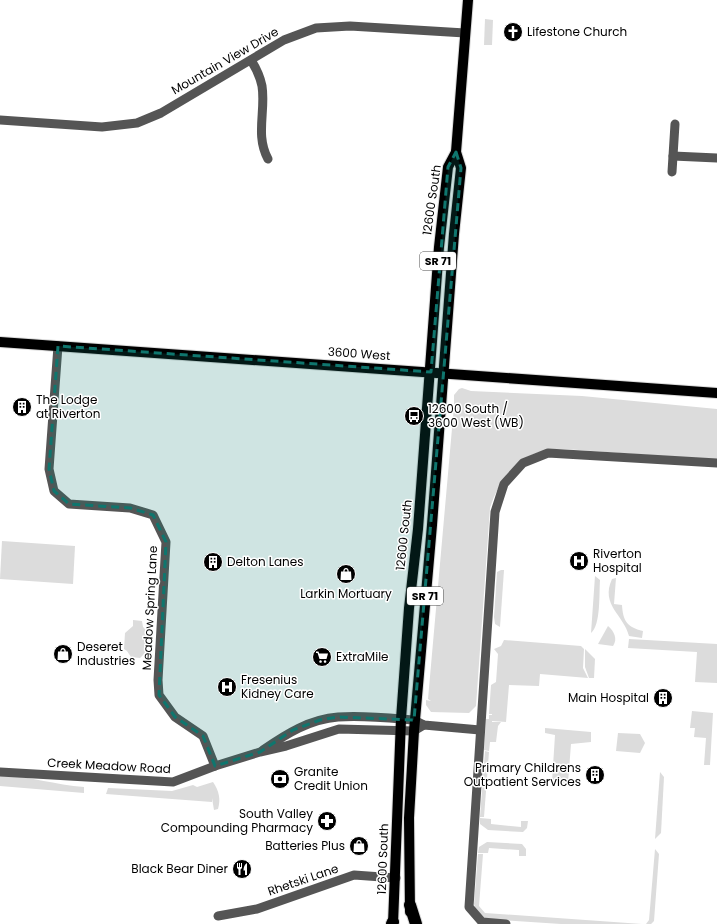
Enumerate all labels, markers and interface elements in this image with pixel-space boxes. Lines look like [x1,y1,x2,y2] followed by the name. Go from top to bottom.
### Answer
[502,21,524,43] church icon: Lifestone Church
[168,23,282,98] street label: Mountain View Drive
[527,23,627,40] place label: Lifestone Church
[418,164,445,236] street label: 12600 South
[420,252,456,270] road number: SR 71
[327,343,391,364] street label: 3600 West
[36,391,100,422] place label: The Lodge at Riverton
[11,396,33,418] building icon: The Lodge at Riverton
[428,400,524,431] place label: 12600 South / 3600 West (WB)
[403,405,425,427] bus stop icon: 12600 South / 3600 West (WB)
[391,499,416,571] street label: 12600 South
[138,545,161,671] street label: Meadow Spring Lane
[593,545,642,576] place label: Riverton Hospital
[568,550,590,572] hospital icon: Riverton Hospital
[202,551,224,573] building icon: Delton Lanes
[227,553,304,570] place label: Delton Lanes
[335,563,357,585] shop icon: Larkin Mortuary
[300,585,392,602] place label: Larkin Mortuary
[407,587,443,605] road number: SR 71
[77,638,135,669] place label: Deseret Industries
[52,643,74,665] shop icon: Deseret Industries
[311,646,333,668] supermarket icon: ExtraMile
[336,648,389,665] place label: ExtraMile
[241,671,314,702] place label: Fresenius Kidney Care
[216,676,238,698] hospital icon: Fresenius Kidney Care
[652,687,674,709] building icon: Main Hospital
[568,689,649,706] place label: Main Hospital
[47,754,171,777] street label: Creek Meadow Road
[464,759,581,790] place label: Primary Childrens Outpatient Services
[294,763,368,794] place label: Granite Credit Union
[584,764,606,786] building icon: Primary Childrens Outpatient Services
[269,768,291,790] bank icon: Granite Credit Union
[161,805,313,836] place label: South Valley Compounding Pharmacy
[316,810,338,832] pharmacy icon: South Valley Compounding Pharmacy
[373,823,392,895] street label: 12600 South
[348,835,370,857] shop icon: Batteries Plus
[265,837,345,854] place label: Batteries Plus
[231,858,253,880] restaurant icon: Black Bear Diner
[265,859,341,900] street label: Rhetski Lane
[131,860,229,877] place label: Black Bear Diner

